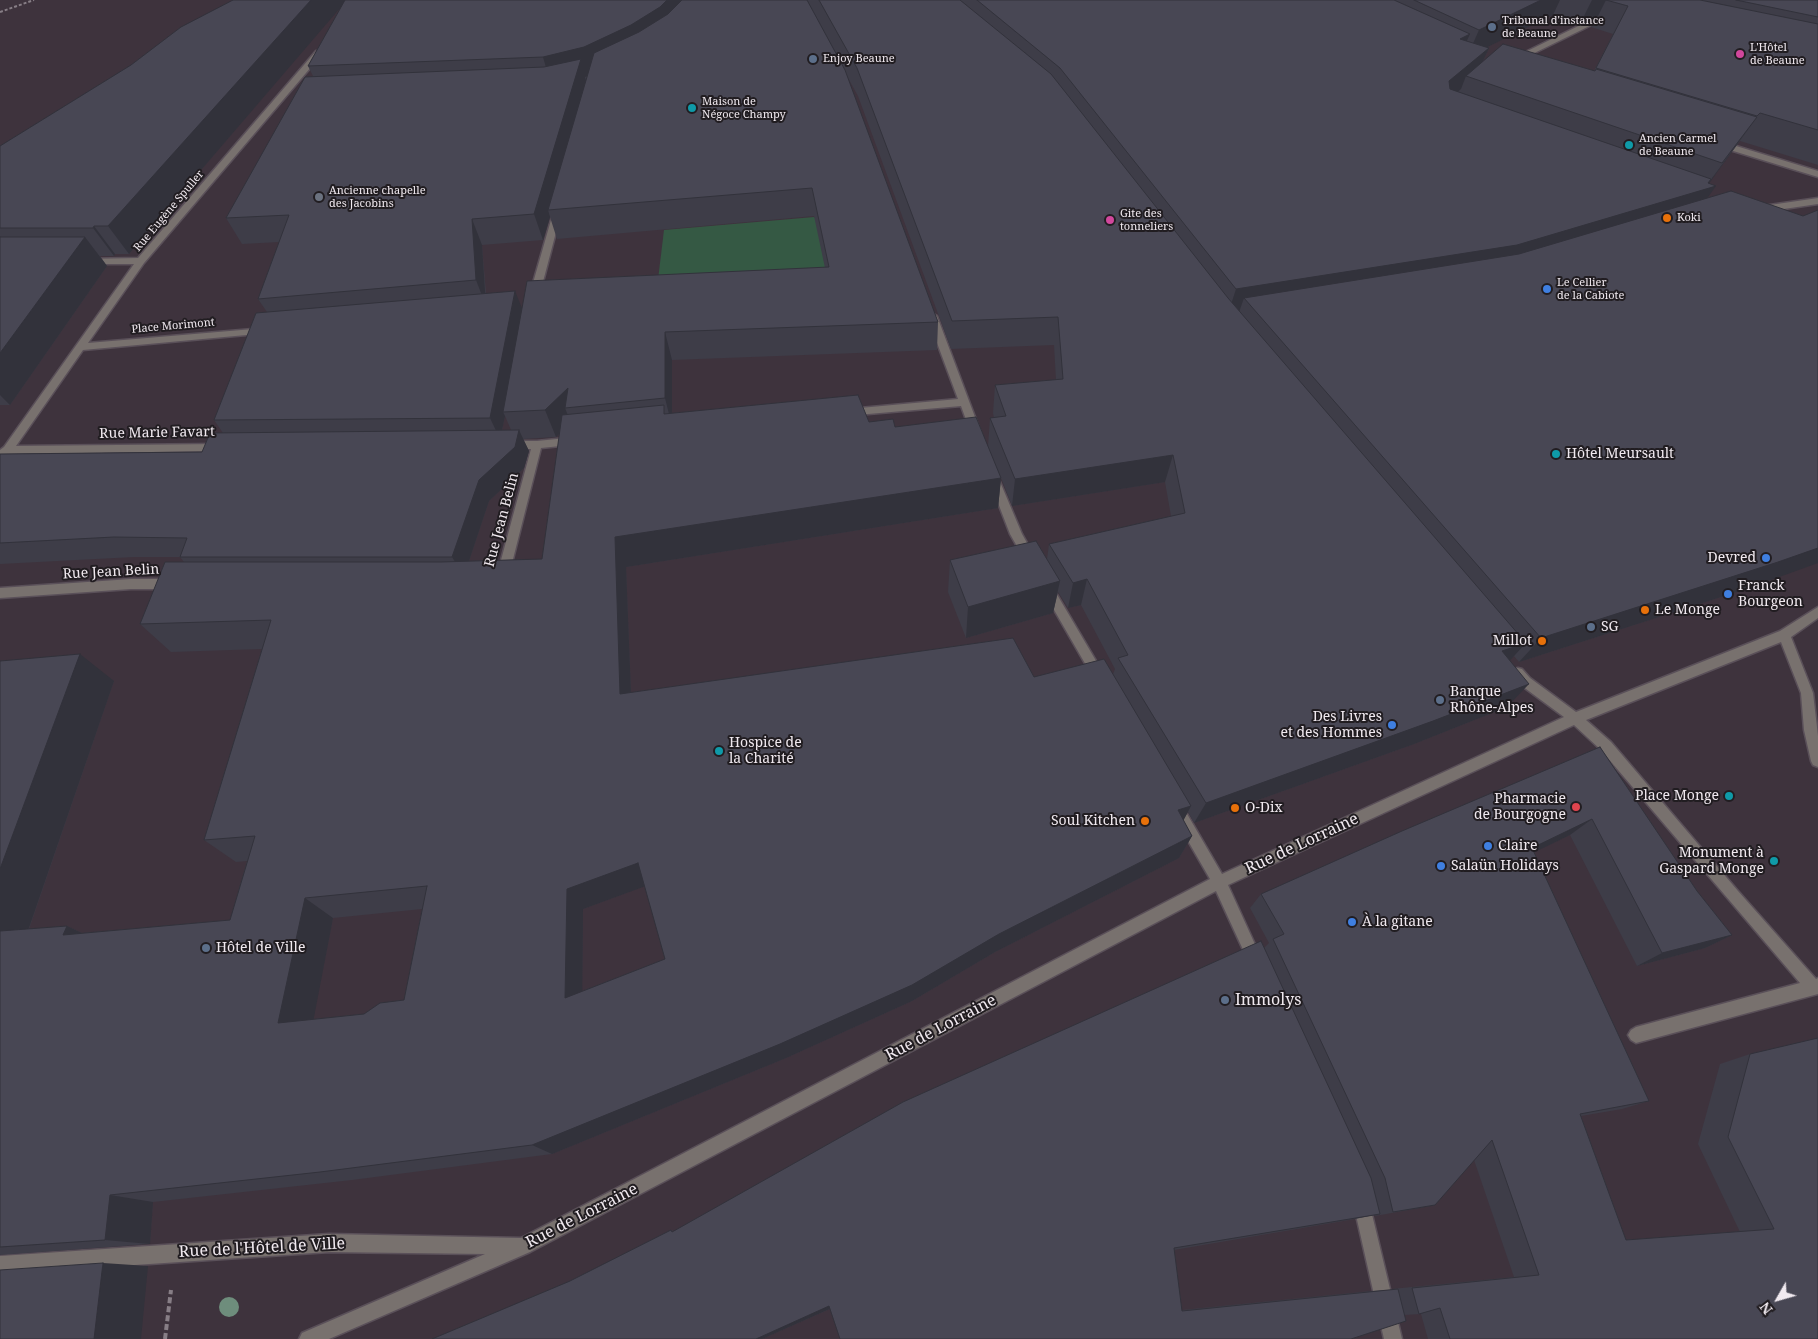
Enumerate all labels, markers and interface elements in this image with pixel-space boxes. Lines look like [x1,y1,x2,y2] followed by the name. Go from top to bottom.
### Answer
[1502,14,1604,40] place label: Tribunal d'instance de Beaune
[1486,21,1498,33] marker: Tribunal d'instance de Beaune
[1750,41,1805,67] place label: L'Hôtel de Beaune
[1734,48,1746,60] marker: L'Hôtel de Beaune
[823,52,895,66] place label: Enjoy Beaune
[807,53,819,65] marker: Enjoy Beaune
[702,95,786,121] place label: Maison de Négoce Champy
[686,102,698,114] marker: Maison de Négoce Champy
[1639,132,1716,158] place label: Ancien Carmel de Beaune
[1623,139,1635,151] marker: Ancien Carmel de Beaune
[131,168,207,254] street label: Rue Eugène Spuller
[329,184,426,210] place label: Ancienne chapelle des Jacobins
[313,191,325,203] marker: Ancienne chapelle des Jacobins
[1120,207,1173,233] place label: Gite des tonneliers
[1677,211,1701,225] place label: Koki
[1661,212,1673,224] marker: Koki
[1104,214,1116,226] marker: Gite des tonneliers
[1557,276,1624,302] place label: Le Cellier de la Cabiote
[1541,283,1553,295] marker: Le Cellier de la Cabiote
[131,316,215,336] street label: Place Morimont
[99,424,215,442] street label: Rue Marie Favart
[1566,446,1674,462] place label: Hôtel Meursault
[1550,448,1562,460] marker: Hôtel Meursault
[481,471,523,569] street label: Rue Jean Belin
[1708,550,1756,566] place label: Devred
[1760,552,1772,564] marker: Devred
[62,561,160,583] street label: Rue Jean Belin
[1738,578,1803,610] place label: Franck Bourgeon
[1722,588,1734,600] marker: Franck Bourgeon
[1655,602,1720,618] place label: Le Monge
[1639,604,1651,616] marker: Le Monge
[1601,619,1619,635] place label: SG
[1585,621,1597,633] marker: SG
[1493,633,1532,649] place label: Millot
[1536,635,1548,647] marker: Millot
[1450,684,1534,716] place label: Banque Rhône-Alpes
[1434,694,1446,706] marker: Banque Rhône-Alpes
[1280,709,1382,742] place label: Des Livres et des Hommes
[1386,719,1398,731] marker: Des Livres et des Hommes
[729,735,802,768] place label: Hospice de la Charité
[713,745,725,757] marker: Hospice de la Charité
[1635,788,1719,804] place label: Place Monge
[1723,790,1735,802] marker: Place Monge
[1474,791,1566,824] place label: Pharmacie de Bourgogne
[1245,800,1282,816] place label: O-Dix
[1570,801,1582,813] marker: Pharmacie de Bourgogne
[1229,802,1241,814] marker: O-Dix
[1242,809,1362,879] street label: Rue de Lorraine
[1051,813,1135,829] place label: Soul Kitchen
[1139,815,1151,827] marker: Soul Kitchen
[1498,838,1537,854] place label: Claire
[1482,840,1494,852] marker: Claire
[1659,845,1764,878] place label: Monument à Gaspard Monge
[1768,855,1780,867] marker: Monument à Gaspard Monge
[1451,858,1559,874] place label: Salaün Holidays
[1435,860,1447,872] marker: Salaün Holidays
[1362,914,1433,930] place label: À la gitane
[1346,916,1358,928] marker: À la gitane
[216,940,305,956] place label: Hôtel de Ville
[200,942,212,954] marker: Hôtel de Ville
[1235,990,1302,1010] place label: Immolys
[882,991,1000,1065] street label: Rue de Lorraine
[1219,994,1231,1006] marker: Immolys
[523,1180,641,1252] street label: Rue de Lorraine
[178,1234,346,1262] street label: Rue de l'Hôtel de Ville
[1753,1274,1803,1324] north arrow
[1755,1298,1777,1319] text: N

